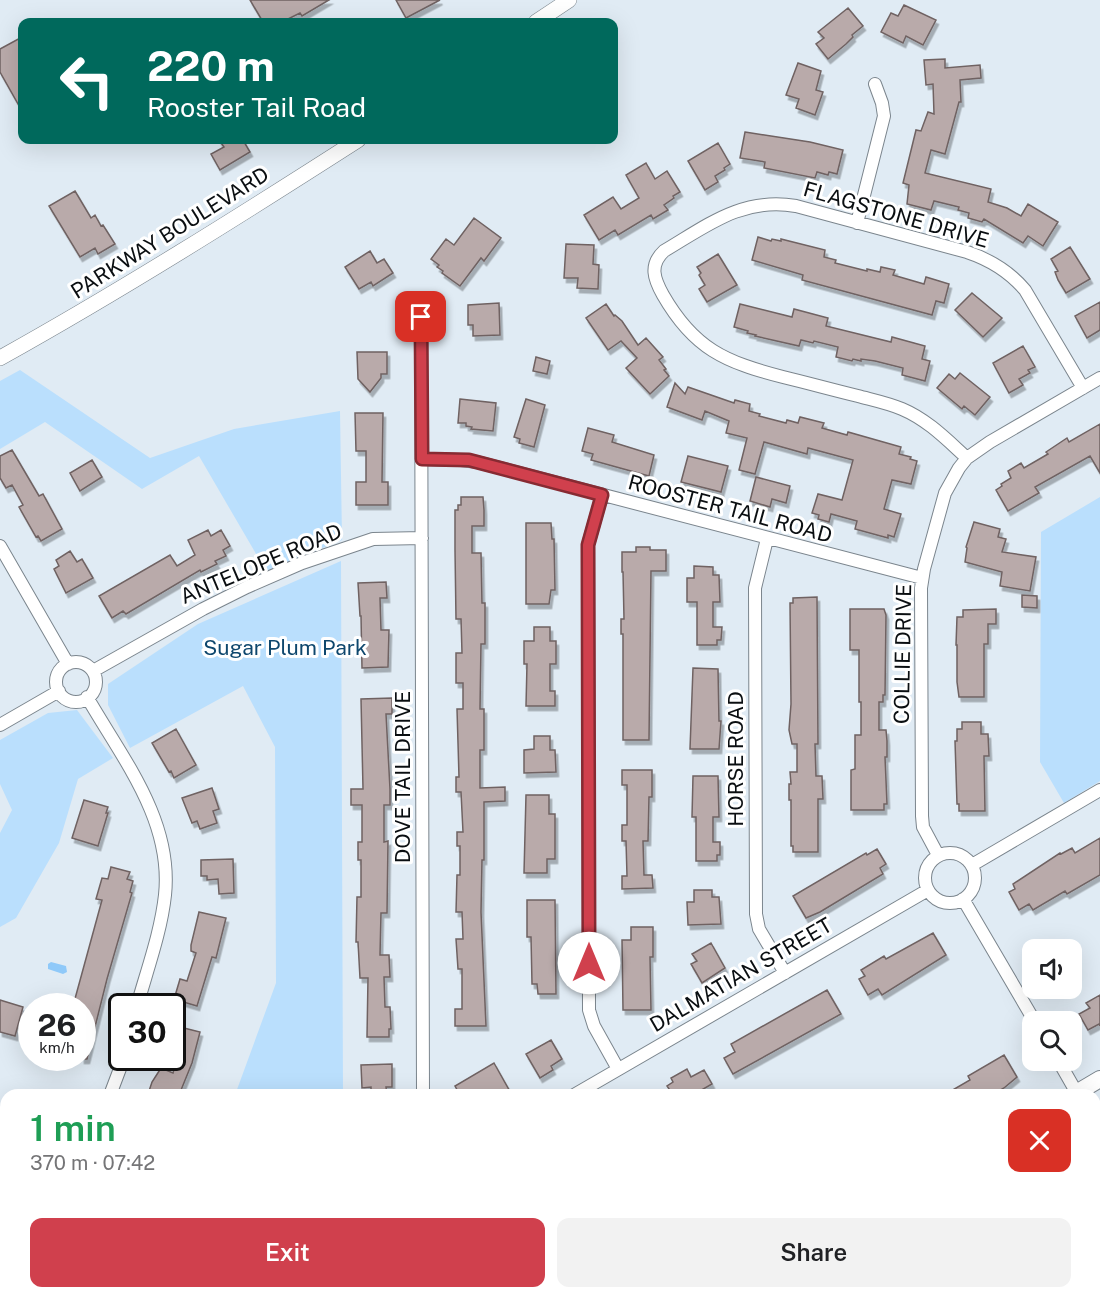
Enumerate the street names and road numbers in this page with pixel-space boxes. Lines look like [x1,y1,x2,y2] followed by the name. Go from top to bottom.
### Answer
[66,161,273,304] street label: PARKWAY BOULEVARD
[801,176,992,253] street label: FLAGSTONE DRIVE
[625,469,835,548] street label: ROOSTER TAIL ROAD
[176,518,345,609] street label: ANTELOPE ROAD
[889,584,916,724] street label: COLLIE DRIVE
[390,691,415,863] street label: DOVE TAIL DRIVE
[723,691,748,827] street label: HORSE ROAD
[645,912,836,1037] street label: DALMATIAN STREET

